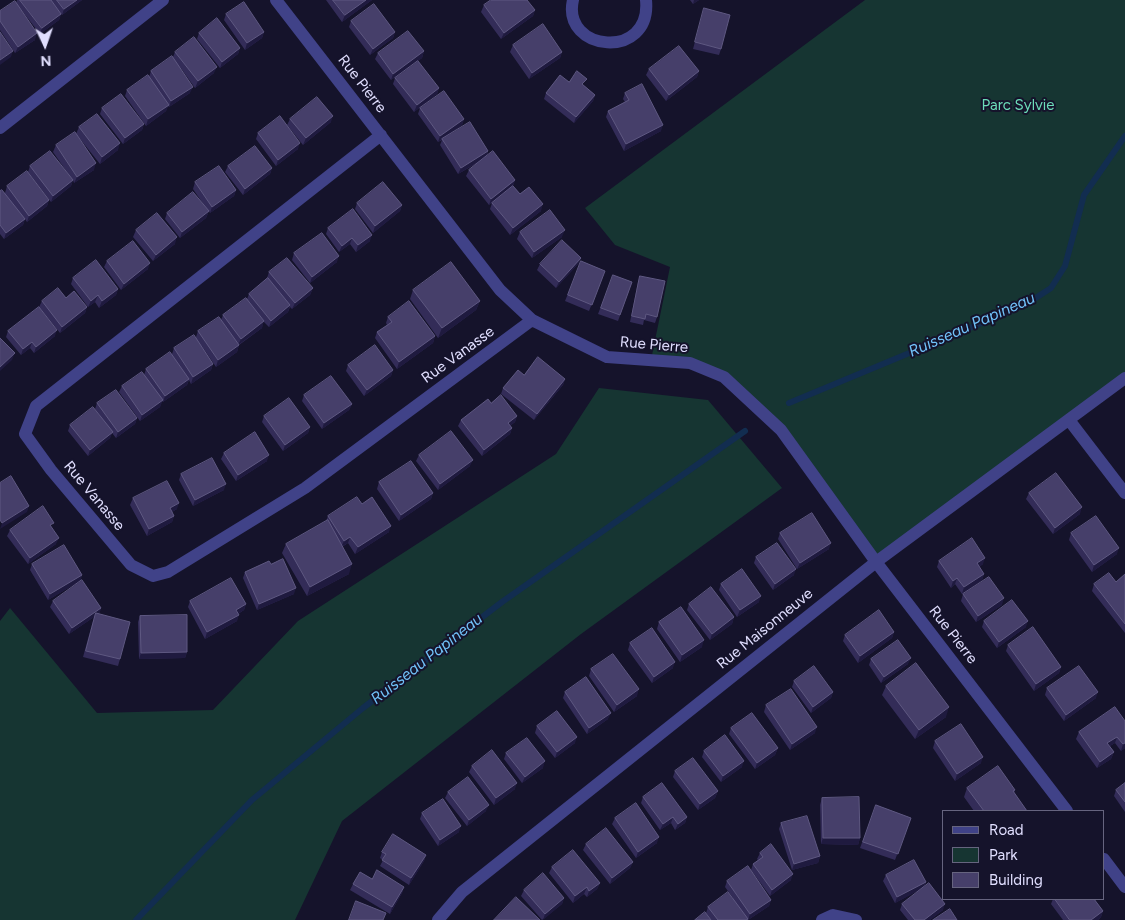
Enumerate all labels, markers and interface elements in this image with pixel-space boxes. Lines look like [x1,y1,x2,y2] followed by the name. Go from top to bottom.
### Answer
[20,20,70,70] north arrow
[40,52,52,69] text: N
[334,52,390,116] street label: Rue Pierre
[982,97,1054,115] park label: Parc Sylvie
[906,288,1038,362] water label: Ruisseau Papineau
[418,323,498,387] street label: Rue Vanasse
[619,333,689,357] street label: Rue Pierre
[60,458,128,534] street label: Rue Vanasse
[713,585,817,673] street label: Rue Maisonneuve
[925,603,981,667] street label: Rue Pierre
[367,609,487,709] water label: Ruisseau Papineau
[942,810,1105,900] legend
[989,821,1024,839] text: Road
[989,846,1018,864] text: Park
[989,871,1043,889] text: Building

